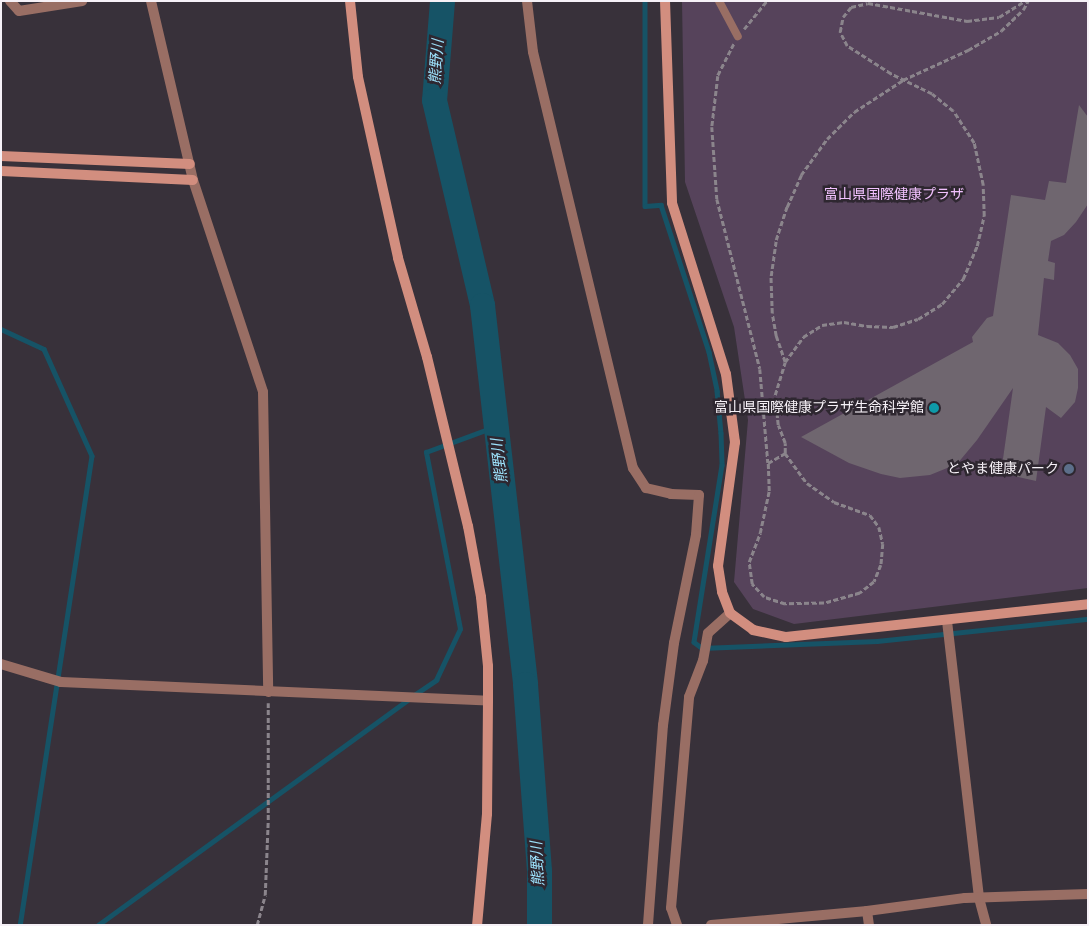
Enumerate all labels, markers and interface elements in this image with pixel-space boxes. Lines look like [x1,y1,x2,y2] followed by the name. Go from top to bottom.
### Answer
[426,39,448,85] water label: 熊野川
[824,187,964,203] park label: 富山県国際健康プラザ
[714,400,924,416] place label: 富山県国際健康プラザ生命科学館
[928,402,940,414] marker: 富山県国際健康プラザ生命科学館
[488,438,512,484] water label: 熊野川
[947,461,1059,477] place label: とやま健康パーク
[1063,463,1075,475] marker: とやま健康パーク
[528,841,548,887] water label: 熊野川

